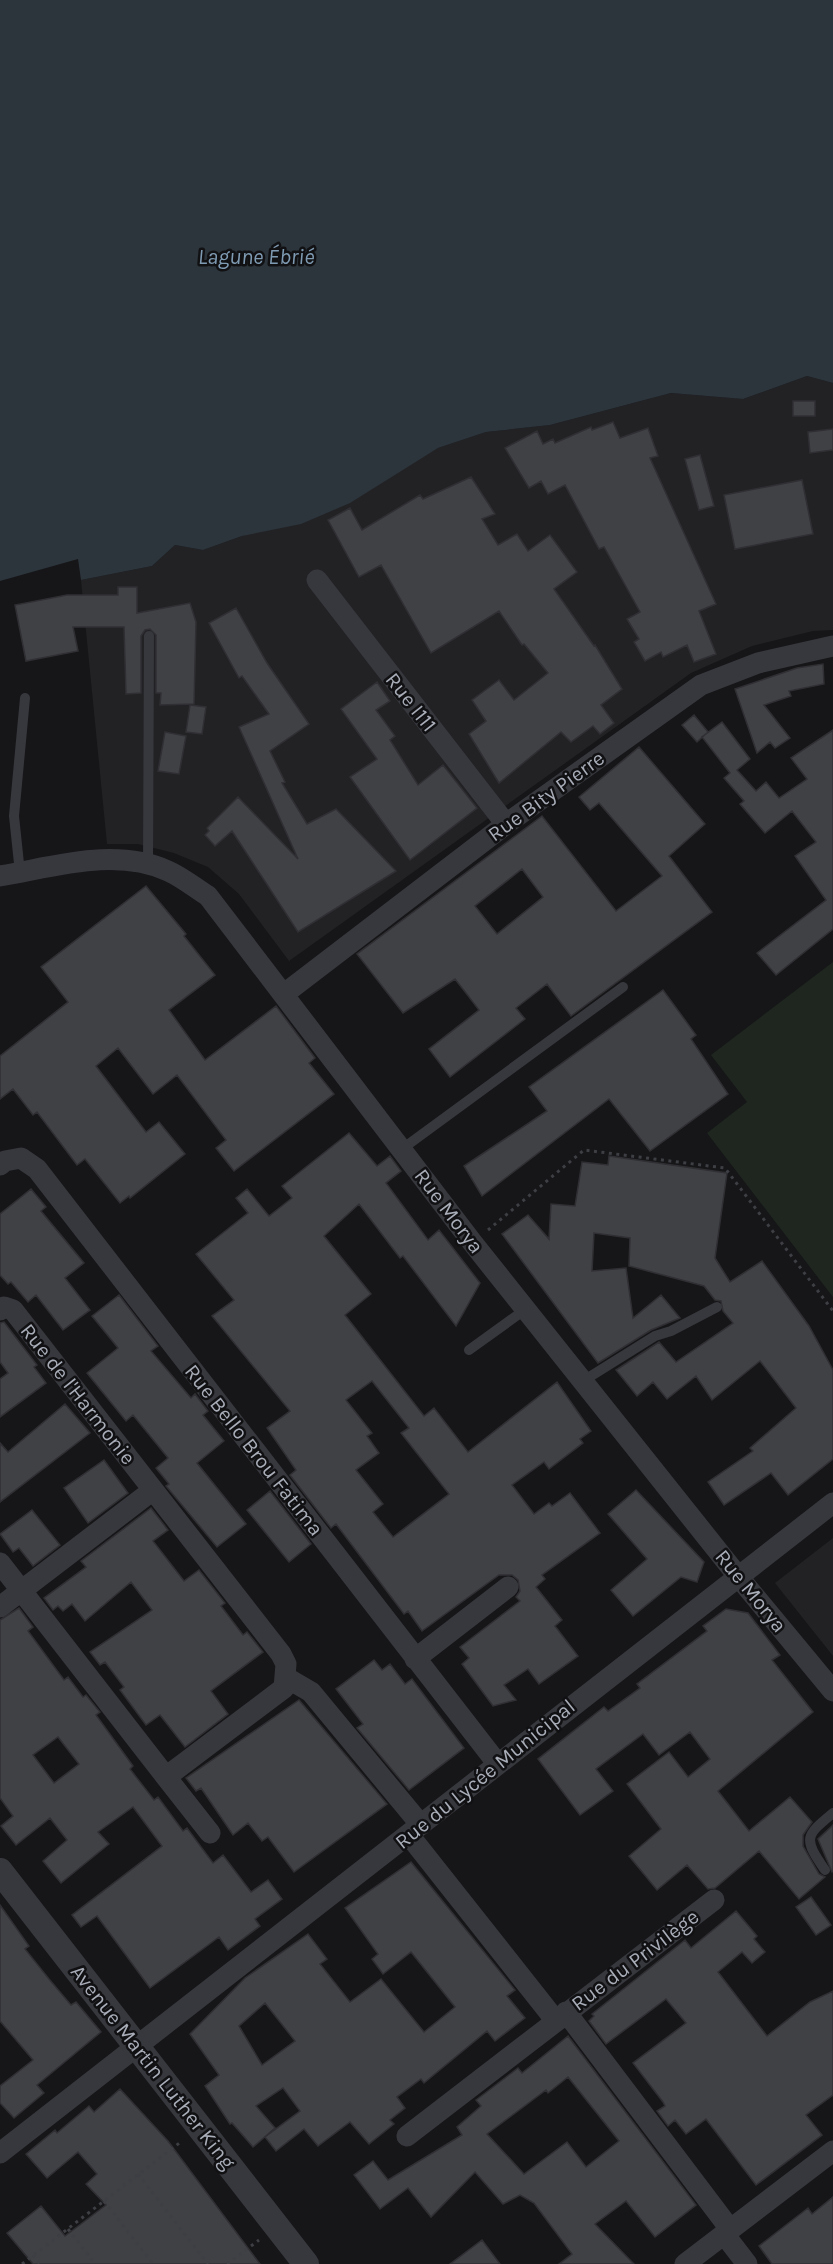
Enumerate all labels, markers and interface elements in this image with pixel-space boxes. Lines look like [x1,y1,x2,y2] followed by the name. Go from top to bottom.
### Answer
[198,244,314,270] water label: Lagune Ébrié
[381,668,441,736] street label: Rue I111
[483,746,609,846] street label: Rue Bity Pierre
[409,1164,489,1258] street label: Rue Morya
[15,1319,141,1469] street label: Rue de l'Harmonie
[180,1360,328,1540] street label: Rue Bello Brou Fatima
[710,1545,792,1637] street label: Rue Morya
[390,1694,580,1854] street label: Rue du Lycée Municipal
[567,1904,703,2016] street label: Rue du Privilège
[66,1960,240,2174] street label: Avenue Martin Luther King

